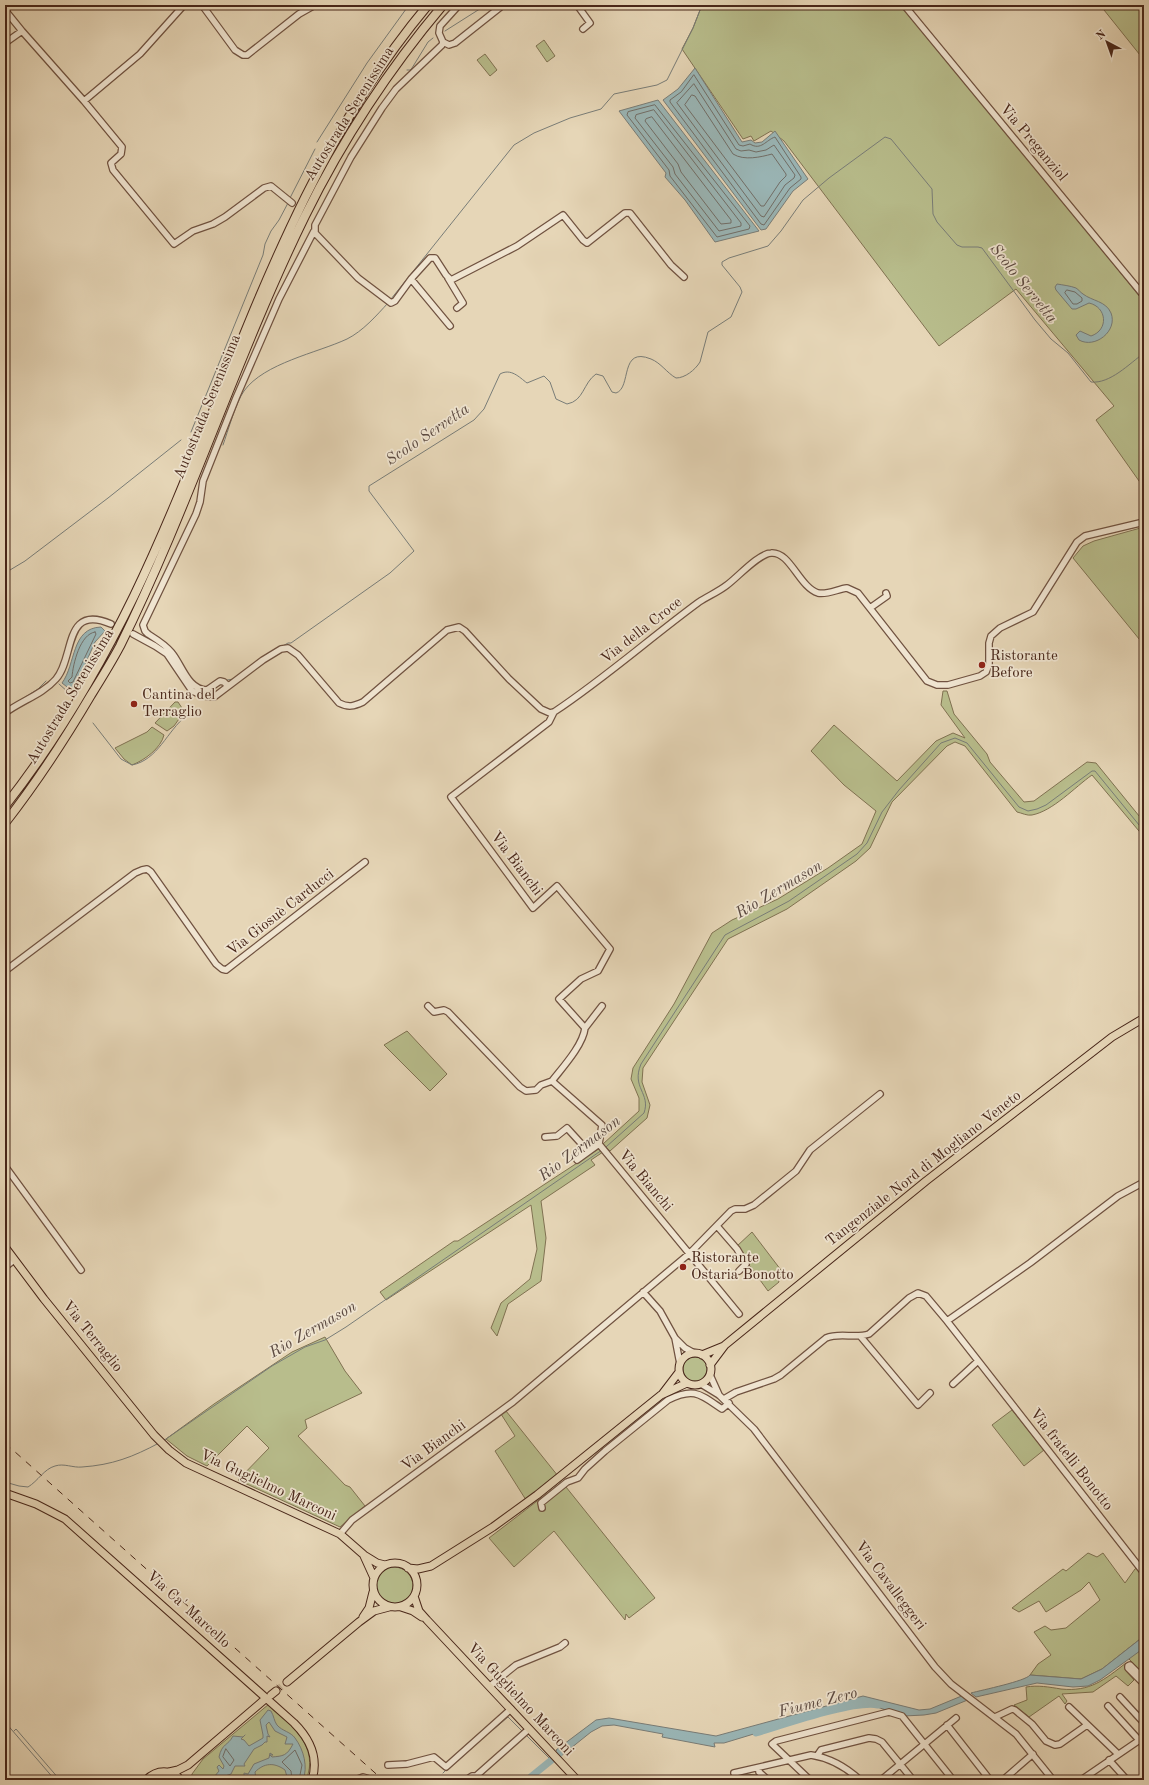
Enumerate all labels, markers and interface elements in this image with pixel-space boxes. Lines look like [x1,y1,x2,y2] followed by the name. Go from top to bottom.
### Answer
[1087,22,1127,62] north arrow
[1095,28,1109,42] text: N
[303,44,398,184] street label: Autostrada Serenissima
[997,102,1069,184] street label: Via Preganziol
[986,241,1060,327] water label: Scolo Servetta
[172,332,244,482] street label: Autostrada Serenissima
[383,401,473,469] water label: Scolo Servetta
[599,595,685,667] street label: Via della Croce
[25,626,118,767] street label: Autostrada Serenissima
[990,649,1058,681] place label: Ristorante Before
[977,660,987,670] marker: Ristorante Before
[142,688,215,720] place label: Cantina del Terraglio
[129,699,139,709] marker: Cantina del Terraglio
[487,829,545,899] street label: Via Bianchi
[732,858,825,923] water label: Rio Zermason
[225,867,337,959] street label: Via Giosuè Carducci
[824,1088,1024,1250] street label: Tangenziale Nord di Mogliano Veneto
[535,1113,624,1185] water label: Rio Zermason
[615,1147,675,1215] street label: Via Bianchi
[691,1251,794,1283] place label: Ristorante Ostaria Bonotto
[678,1262,688,1272] marker: Ristorante Ostaria Bonotto
[59,1299,125,1375] street label: Via Terraglio
[266,1299,359,1362] water label: Rio Zermason
[1027,1406,1115,1514] street label: Via fratelli Bonotto
[399,1418,469,1474] street label: Via Bianchi
[198,1448,338,1524] street label: Via Guglielmo Marconi
[852,1539,928,1633] street label: Via Cavalleggeri
[143,1569,233,1651] street label: Via Ca' Marcello
[464,1641,576,1759] street label: Via Guglielmo Marconi
[776,1685,859,1721] water label: Fiume Zero

